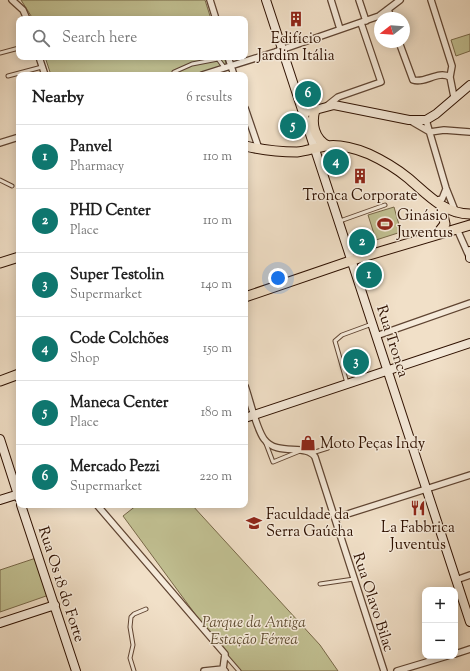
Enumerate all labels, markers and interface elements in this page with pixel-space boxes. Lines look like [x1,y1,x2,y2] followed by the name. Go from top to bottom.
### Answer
[287,10,305,28] building icon: Edifício Jardim Itália
[374,12,410,48] north arrow
[16,16,248,60] search box
[30,27,52,49] icon: search
[62,28,137,49] text: Search here
[256,29,335,67] place label: Edifício Jardim Itália
[295,79,321,109] pin: 6
[32,86,84,110] text: Nearby
[186,89,232,107] text: 6 results
[280,111,306,141] pin: 5
[70,137,112,158] text: Panvel
[323,147,349,177] pin: 4
[43,148,47,166] text: 1
[203,148,232,166] text: 110 m
[70,158,124,176] text: Pharmacy
[351,167,369,185] building icon: Tronca Corporate
[302,186,418,207] place label: Tronca Corporate
[70,201,151,222] text: PHD Center
[396,206,453,244] place label: Ginásio Juventus
[42,212,48,230] text: 2
[203,212,232,230] text: 110 m
[376,215,394,233] sports icon: Ginásio Juventus
[70,222,99,240] text: Place
[349,227,375,257] pin: 2
[356,260,382,290] pin: 1
[70,265,164,286] text: Super Testolin
[268,268,288,288] your location
[42,276,48,294] text: 3
[201,276,232,294] text: 140 m
[70,286,142,304] text: Supermarket
[370,303,413,380] street label: Rua Tronca
[70,329,169,350] text: Code Colchões
[42,340,48,358] text: 4
[203,340,232,358] text: 150 m
[343,347,369,377] pin: 3
[70,350,99,368] text: Shop
[70,393,168,414] text: Maneca Center
[43,404,47,422] text: 5
[201,404,232,422] text: 180 m
[70,414,99,432] text: Place
[299,434,317,452] shop icon: Moto Peças Indy
[320,434,426,455] place label: Moto Peças Indy
[70,457,160,478] text: Mercado Pezzi
[42,468,48,486] text: 6
[199,468,232,486] text: 220 m
[70,478,142,496] text: Supermarket
[409,499,427,517] restaurant icon: La Fabbrica Juventus
[266,505,353,543] place label: Faculdade da Serra Gaúcha
[245,514,263,532] school or university icon: Faculdade da Serra Gaúcha
[381,518,455,556] place label: La Fabbrica Juventus
[32,524,89,645] street label: Rua Os 18 do Forte
[347,550,399,655] street label: Rua Olavo Bilac
[422,587,458,659] map controls
[422,587,458,623] button: +
[202,613,306,651] park label: Parque da Antiga Estação Férrea
[422,623,458,659] button: −

